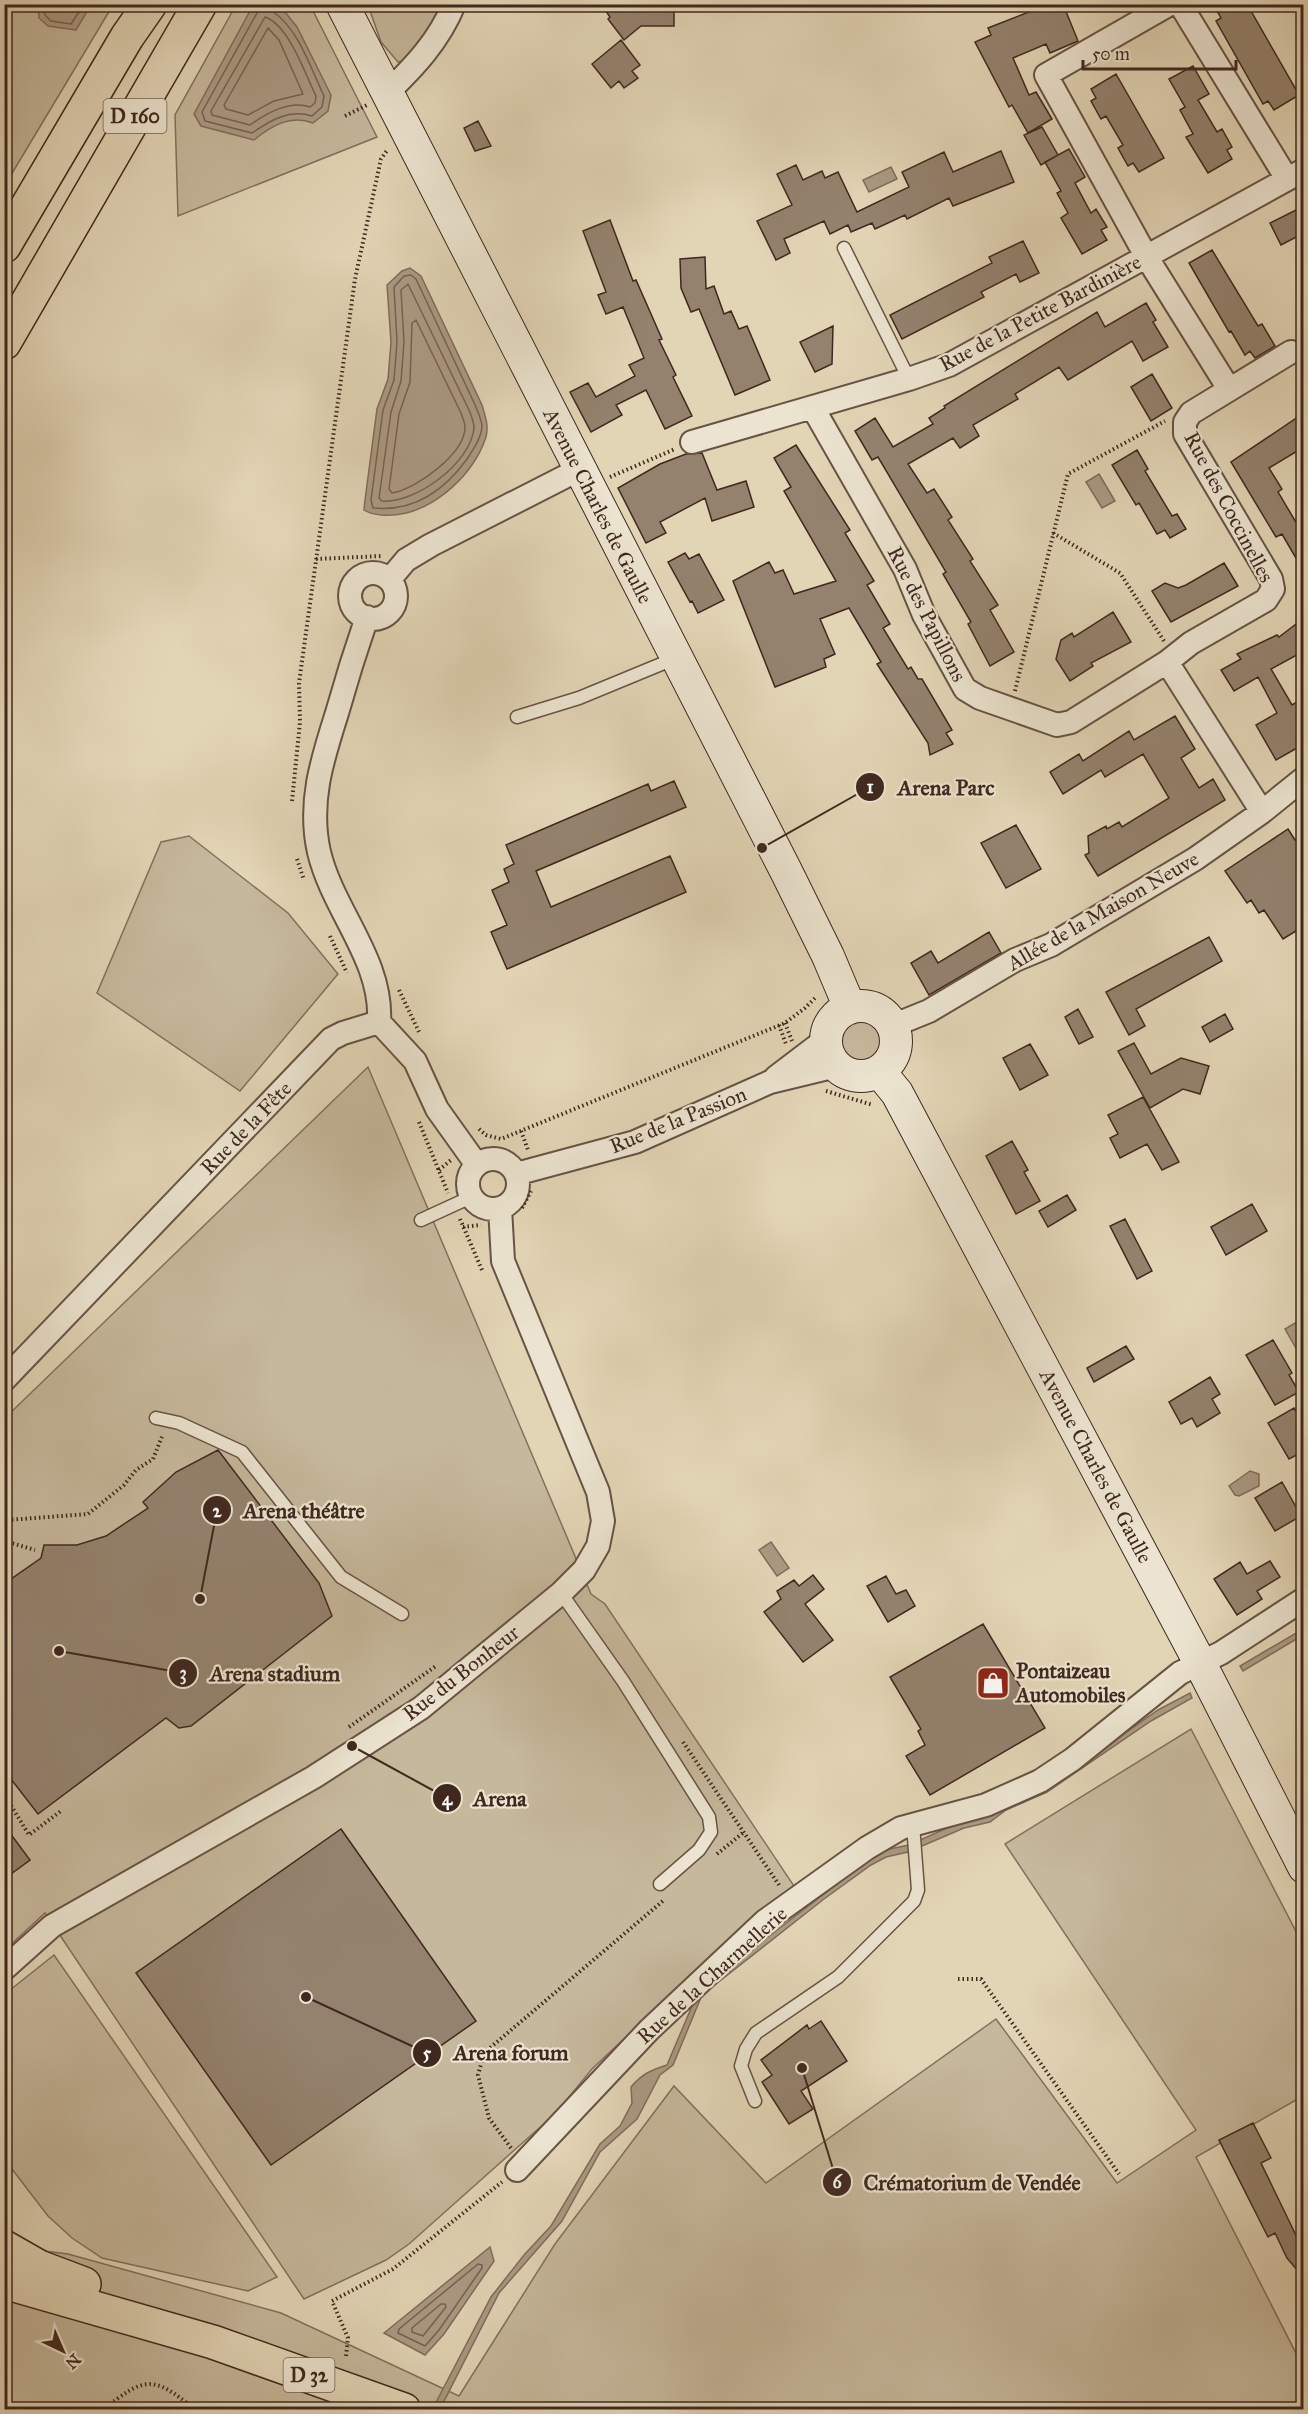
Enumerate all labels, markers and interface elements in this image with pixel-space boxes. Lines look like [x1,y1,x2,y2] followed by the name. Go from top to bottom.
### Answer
[1083,33,1236,71] scale bar
[1092,43,1130,65] text: 50 m
[104,99,166,133] road number: D 160
[935,249,1146,377] street label: Rue de la Petite Bardinière
[537,403,659,608] street label: Avenue Charles de Gaulle
[1178,427,1280,587] street label: Rue des Coccinelles
[882,542,972,686] street label: Rue des Papillons
[855,767,1006,807] callout: Arena Parc
[896,774,995,801] text: Arena Parc
[866,776,874,798] text: 1
[1002,845,1204,977] street label: Allée de la Maison Neuve
[195,1076,297,1180] street label: Rue de la Fête
[606,1081,750,1159] street label: Rue de la Passion
[1033,1364,1158,1568] street label: Avenue Charles de Gaulle
[202,1490,377,1530] callout: Arena théâtre
[241,1497,365,1524] text: Arena théâtre
[213,1500,223,1522] text: 2
[398,1619,525,1727] street label: Rue du Bonheur
[168,1653,352,1693] callout: Arena stadium
[1014,1658,1126,1708] place label: Pontaizeau Automobiles
[208,1660,341,1687] text: Arena stadium
[179,1662,187,1685] text: 3
[975,1665,1011,1701] shop icon: Pontaizeau Automobiles
[432,1778,539,1818] callout: Arena
[471,1785,527,1812] text: Arena
[442,1788,453,1811] text: 4
[631,1900,793,2049] street label: Rue de la Charmellerie
[412,2033,581,2073] callout: Arena forum
[451,2039,569,2066] text: Arena forum
[423,2042,432,2064] text: 5
[822,2162,1093,2202] callout: Crématorium de Vendée
[863,2169,1081,2196] text: Crématorium de Vendée
[832,2171,842,2193] text: 6
[33,2321,93,2381] north arrow
[61,2350,85,2373] text: N
[284,2358,334,2392] road number: D 32

